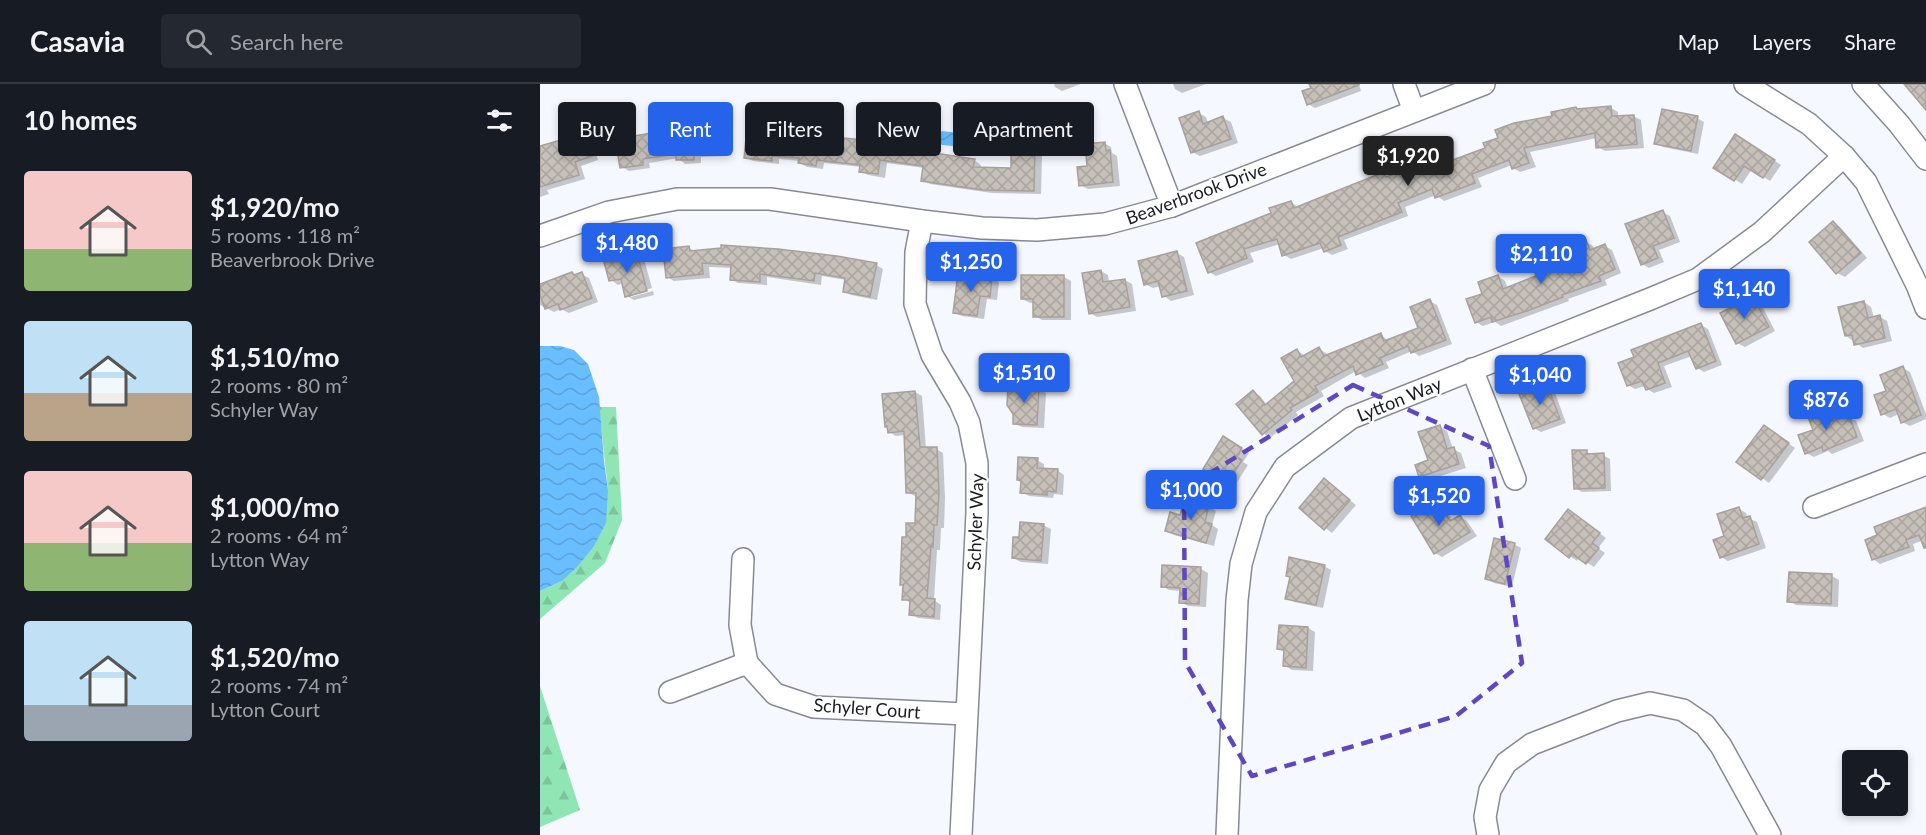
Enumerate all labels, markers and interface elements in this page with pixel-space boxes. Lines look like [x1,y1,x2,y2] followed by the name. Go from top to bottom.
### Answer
[161,14,581,68] search box
[30,24,125,58] text: Casavia
[182,25,215,58] icon: search
[230,28,344,55] text: Search here
[1678,29,1719,54] text: Map
[1752,29,1811,54] text: Layers
[1844,29,1896,54] text: Share
[558,102,636,156] chip: Buy
[648,102,733,156] chip: Rent
[745,102,844,156] chip: Filters
[856,102,941,156] chip: New
[953,102,1094,156] chip: Apartment
[24,104,137,136] text: 10 homes
[483,104,516,137] icon: filters
[1359,136,1457,187] pin: $1,920
[1377,143,1439,167] text: $1,920
[1123,157,1269,229] street label: Beaverbrook Drive
[210,191,340,223] text: $1,920/mo
[72,195,144,267] icon: home
[210,223,360,247] text: 5 rooms · 118 m²
[578,223,676,274] pin: $1,480
[596,230,658,254] text: $1,480
[1492,234,1590,285] pin: $2,110
[1510,241,1572,265] text: $2,110
[922,242,1020,293] pin: $1,250
[210,247,375,271] text: Beaverbrook Drive
[940,249,1002,273] text: $1,250
[1695,269,1793,320] pin: $1,140
[1713,276,1775,300] text: $1,140
[210,341,340,373] text: $1,510/mo
[72,345,144,417] icon: home
[975,353,1073,404] pin: $1,510
[1491,355,1589,406] pin: $1,040
[993,360,1055,384] text: $1,510
[1509,362,1571,386] text: $1,040
[1353,372,1445,426] street label: Lytton Way
[210,373,348,397] text: 2 rooms · 80 m²
[1790,380,1862,431] pin: $876
[1803,387,1849,411] text: $876
[210,397,318,421] text: Schyler Way
[1142,470,1240,521] pin: $1,000
[962,472,988,571] street label: Schyler Way
[1390,476,1488,527] pin: $1,520
[1160,477,1222,501] text: $1,000
[1408,483,1470,507] text: $1,520
[210,491,340,523] text: $1,000/mo
[72,495,144,567] icon: home
[210,523,348,547] text: 2 rooms · 64 m²
[210,547,309,571] text: Lytton Way
[210,641,340,673] text: $1,520/mo
[72,645,144,717] icon: home
[210,673,348,697] text: 2 rooms · 74 m²
[813,693,922,723] street label: Schyler Court
[210,697,320,721] text: Lytton Court
[1842,750,1908,816] map controls
[1842,750,1908,816] button: locate

